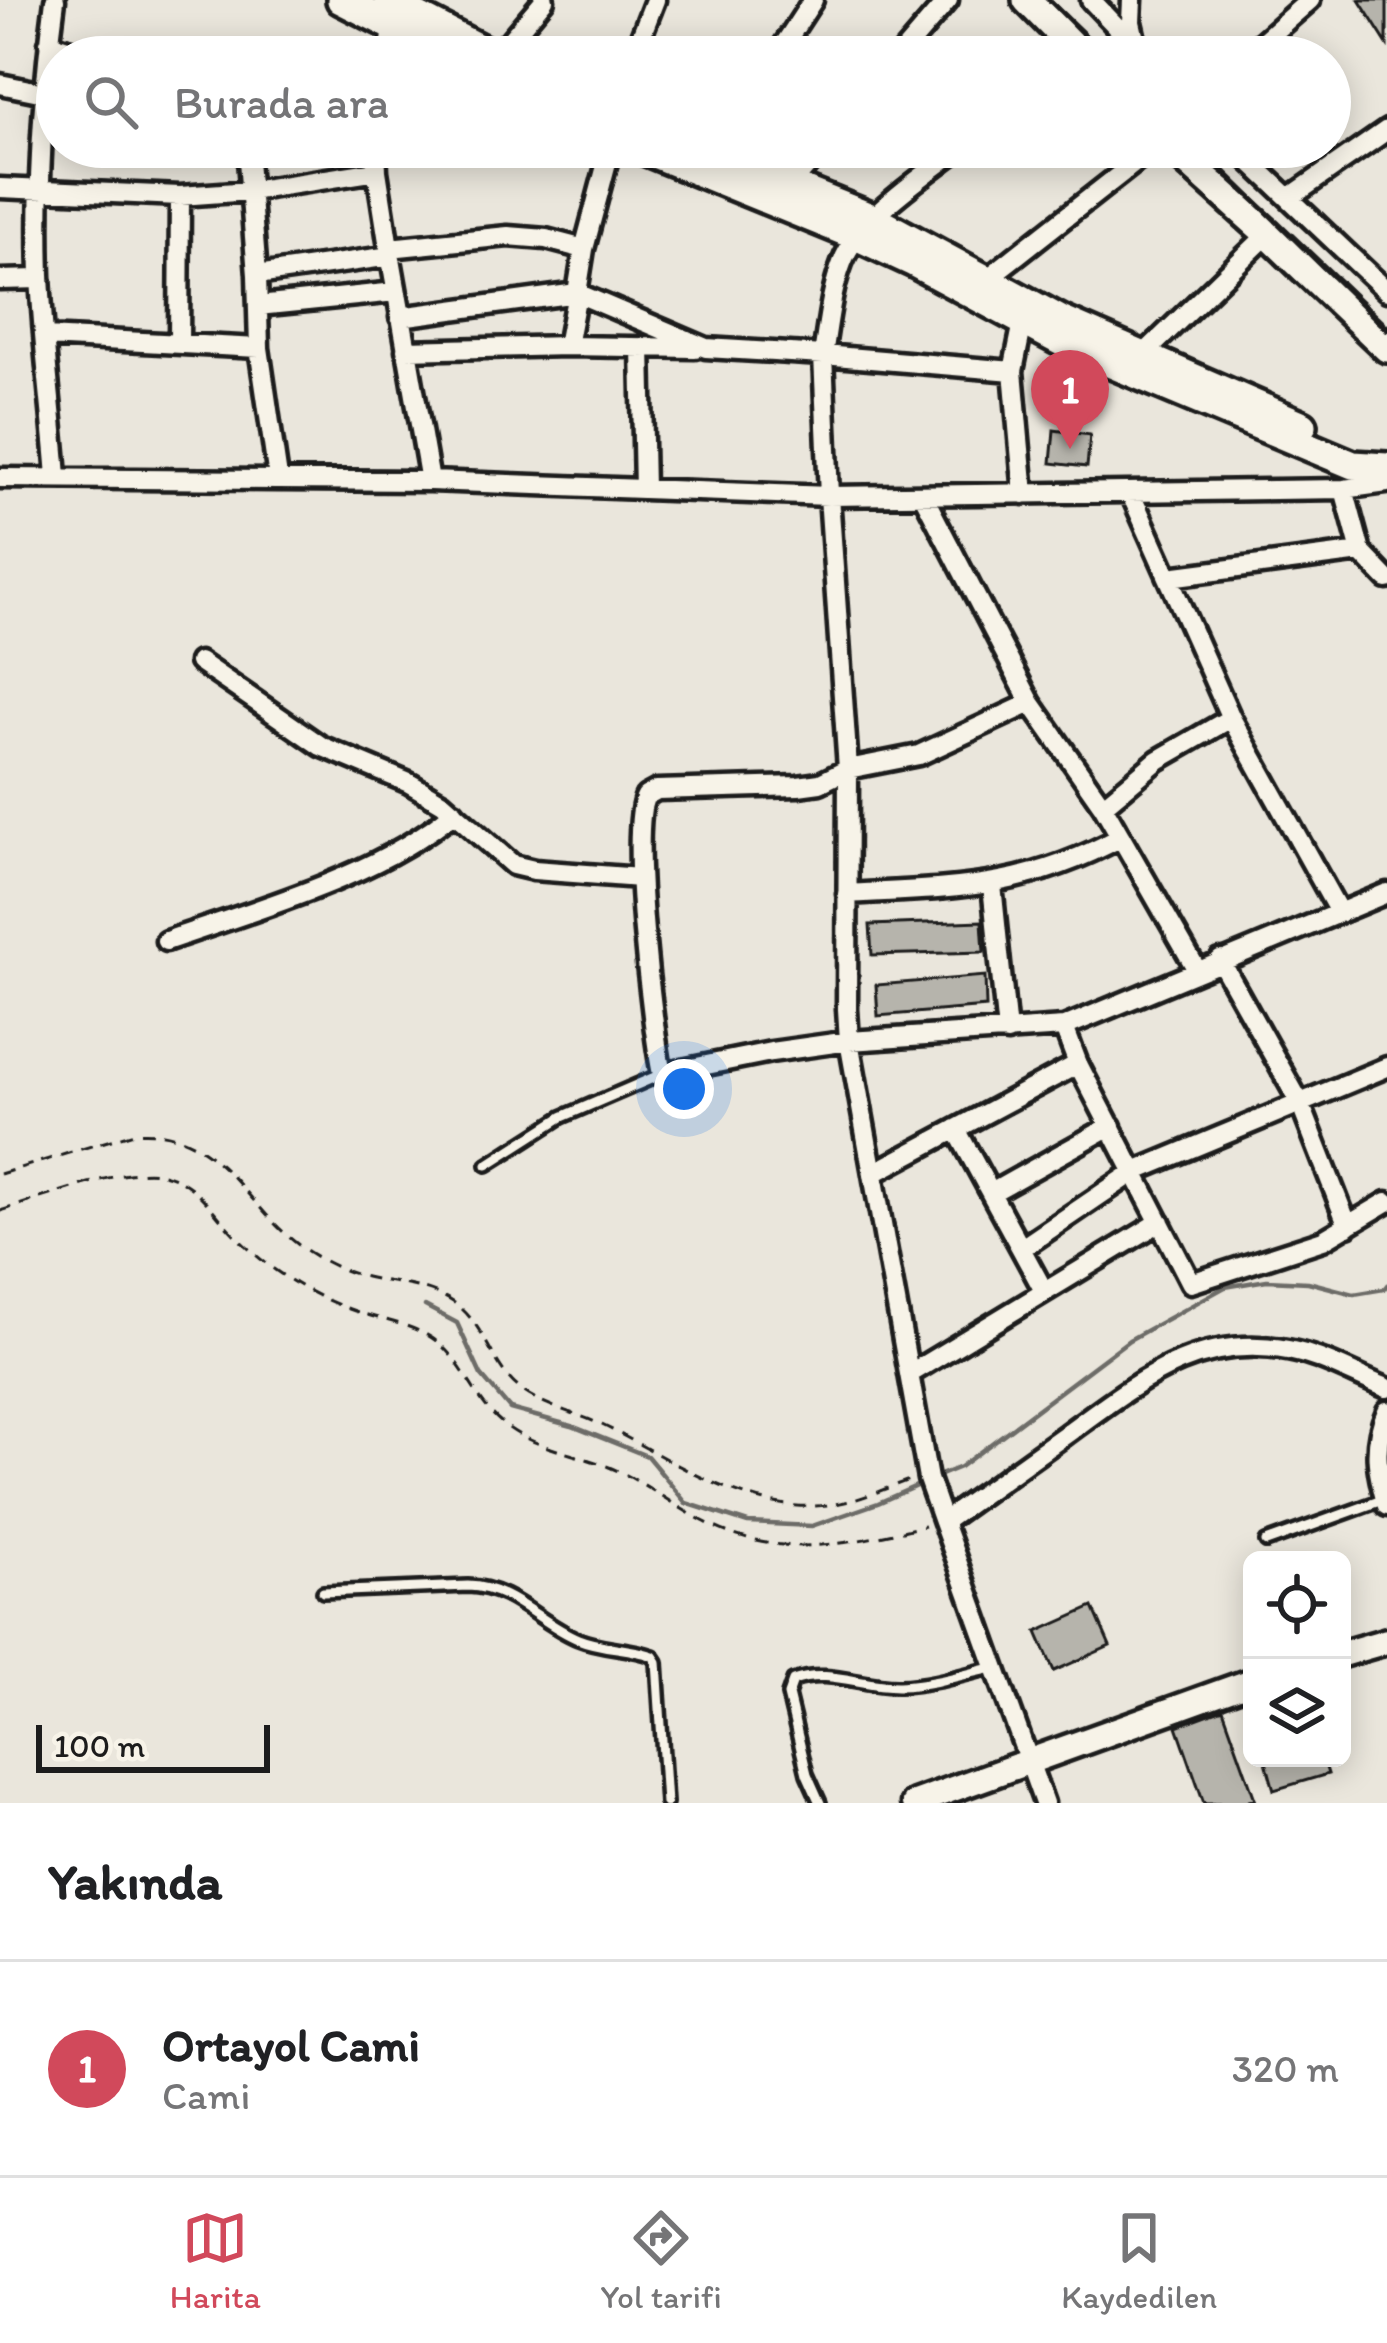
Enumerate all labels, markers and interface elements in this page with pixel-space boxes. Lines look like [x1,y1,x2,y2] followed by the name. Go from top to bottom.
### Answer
[36,36,1351,168] search box
[78,69,144,135] icon: search
[174,75,389,129] text: Burada ara
[1031,350,1109,449] pin: 1
[654,1059,714,1119] your location
[1243,1551,1351,1767] map controls
[1243,1551,1351,1659] button: locate
[1243,1659,1351,1767] button: layers
[36,1719,270,1772] scale bar
[54,1726,145,1765] text: 100 m
[48,1851,222,1912] text: Yakında
[162,2018,420,2072] text: Ortayol Cami
[78,2045,96,2092] text: 1
[1232,2045,1339,2092] text: 320 m
[162,2072,250,2119] text: Cami
[170,2205,261,2316] tab: Harita
[600,2205,722,2316] tab: Yol tarifi
[1061,2205,1217,2316] tab: Kaydedilen

